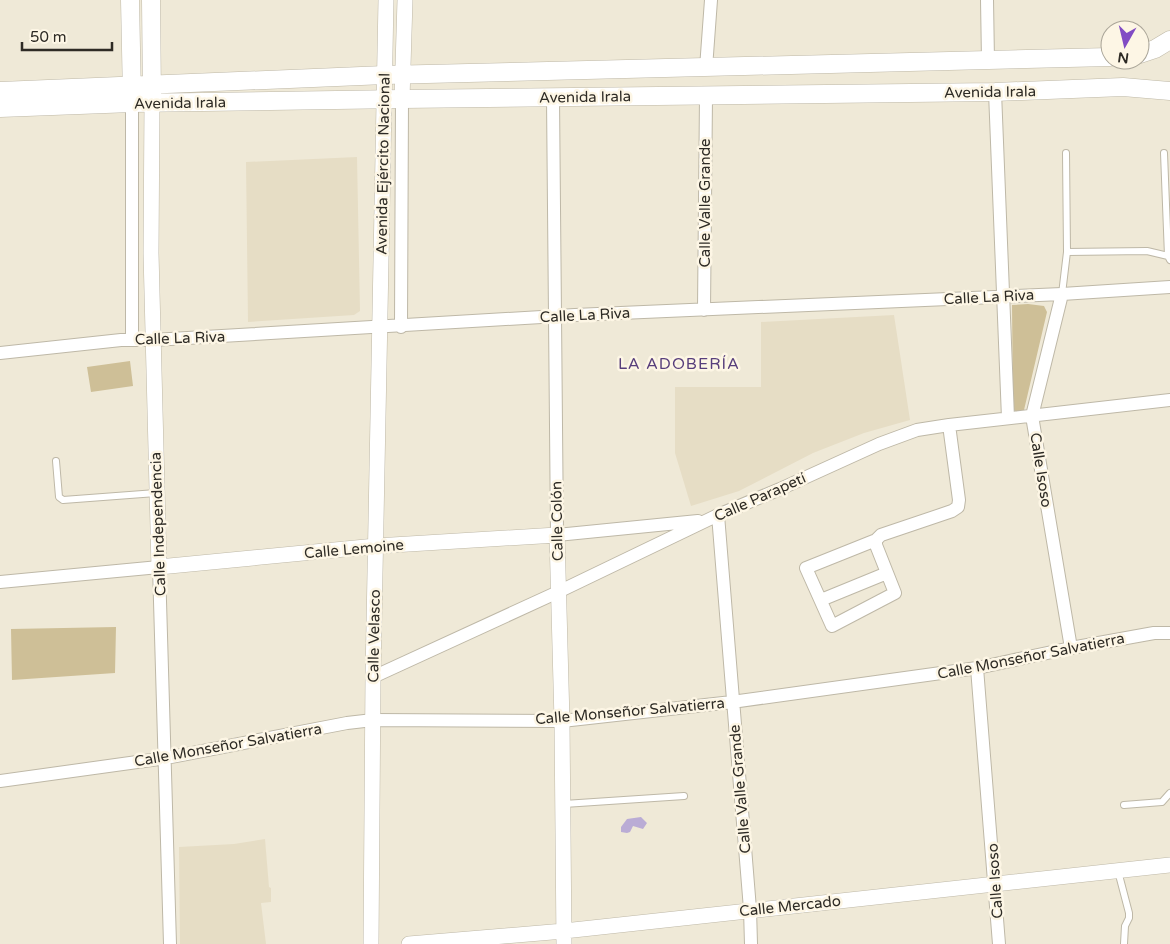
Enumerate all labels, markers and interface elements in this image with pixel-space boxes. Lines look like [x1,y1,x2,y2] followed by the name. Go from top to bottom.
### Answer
[22,20,112,52] scale bar
[1100,20,1150,70] north arrow
[30,28,67,46] text: 50 m
[1117,48,1130,67] text: N
[372,73,394,255] street label: Avenida Ejército Nacional
[944,82,1036,102] street label: Avenida Irala
[539,87,631,107] street label: Avenida Irala
[134,93,226,113] street label: Avenida Irala
[696,138,714,268] street label: Calle Valle Grande
[943,286,1035,308] street label: Calle La Riva
[539,304,631,326] street label: Calle La Riva
[135,327,225,349] street label: Calle La Riva
[618,354,740,374] district label: LA ADOBERÍA
[1026,431,1056,509] street label: Calle Isoso
[146,452,170,596] street label: Calle Independencia
[711,469,809,525] street label: Calle Parapetí
[547,481,567,561] street label: Calle Colón
[303,536,405,562] street label: Calle Lemoine
[364,589,384,683] street label: Calle Velasco
[936,629,1126,683] street label: Calle Monseñor Salvatierra
[534,694,726,728] street label: Calle Monseñor Salvatierra
[133,720,323,770] street label: Calle Monseñor Salvatierra
[725,724,755,854] street label: Calle Valle Grande
[983,843,1007,919] street label: Calle Isoso
[738,892,842,920] street label: Calle Mercado

